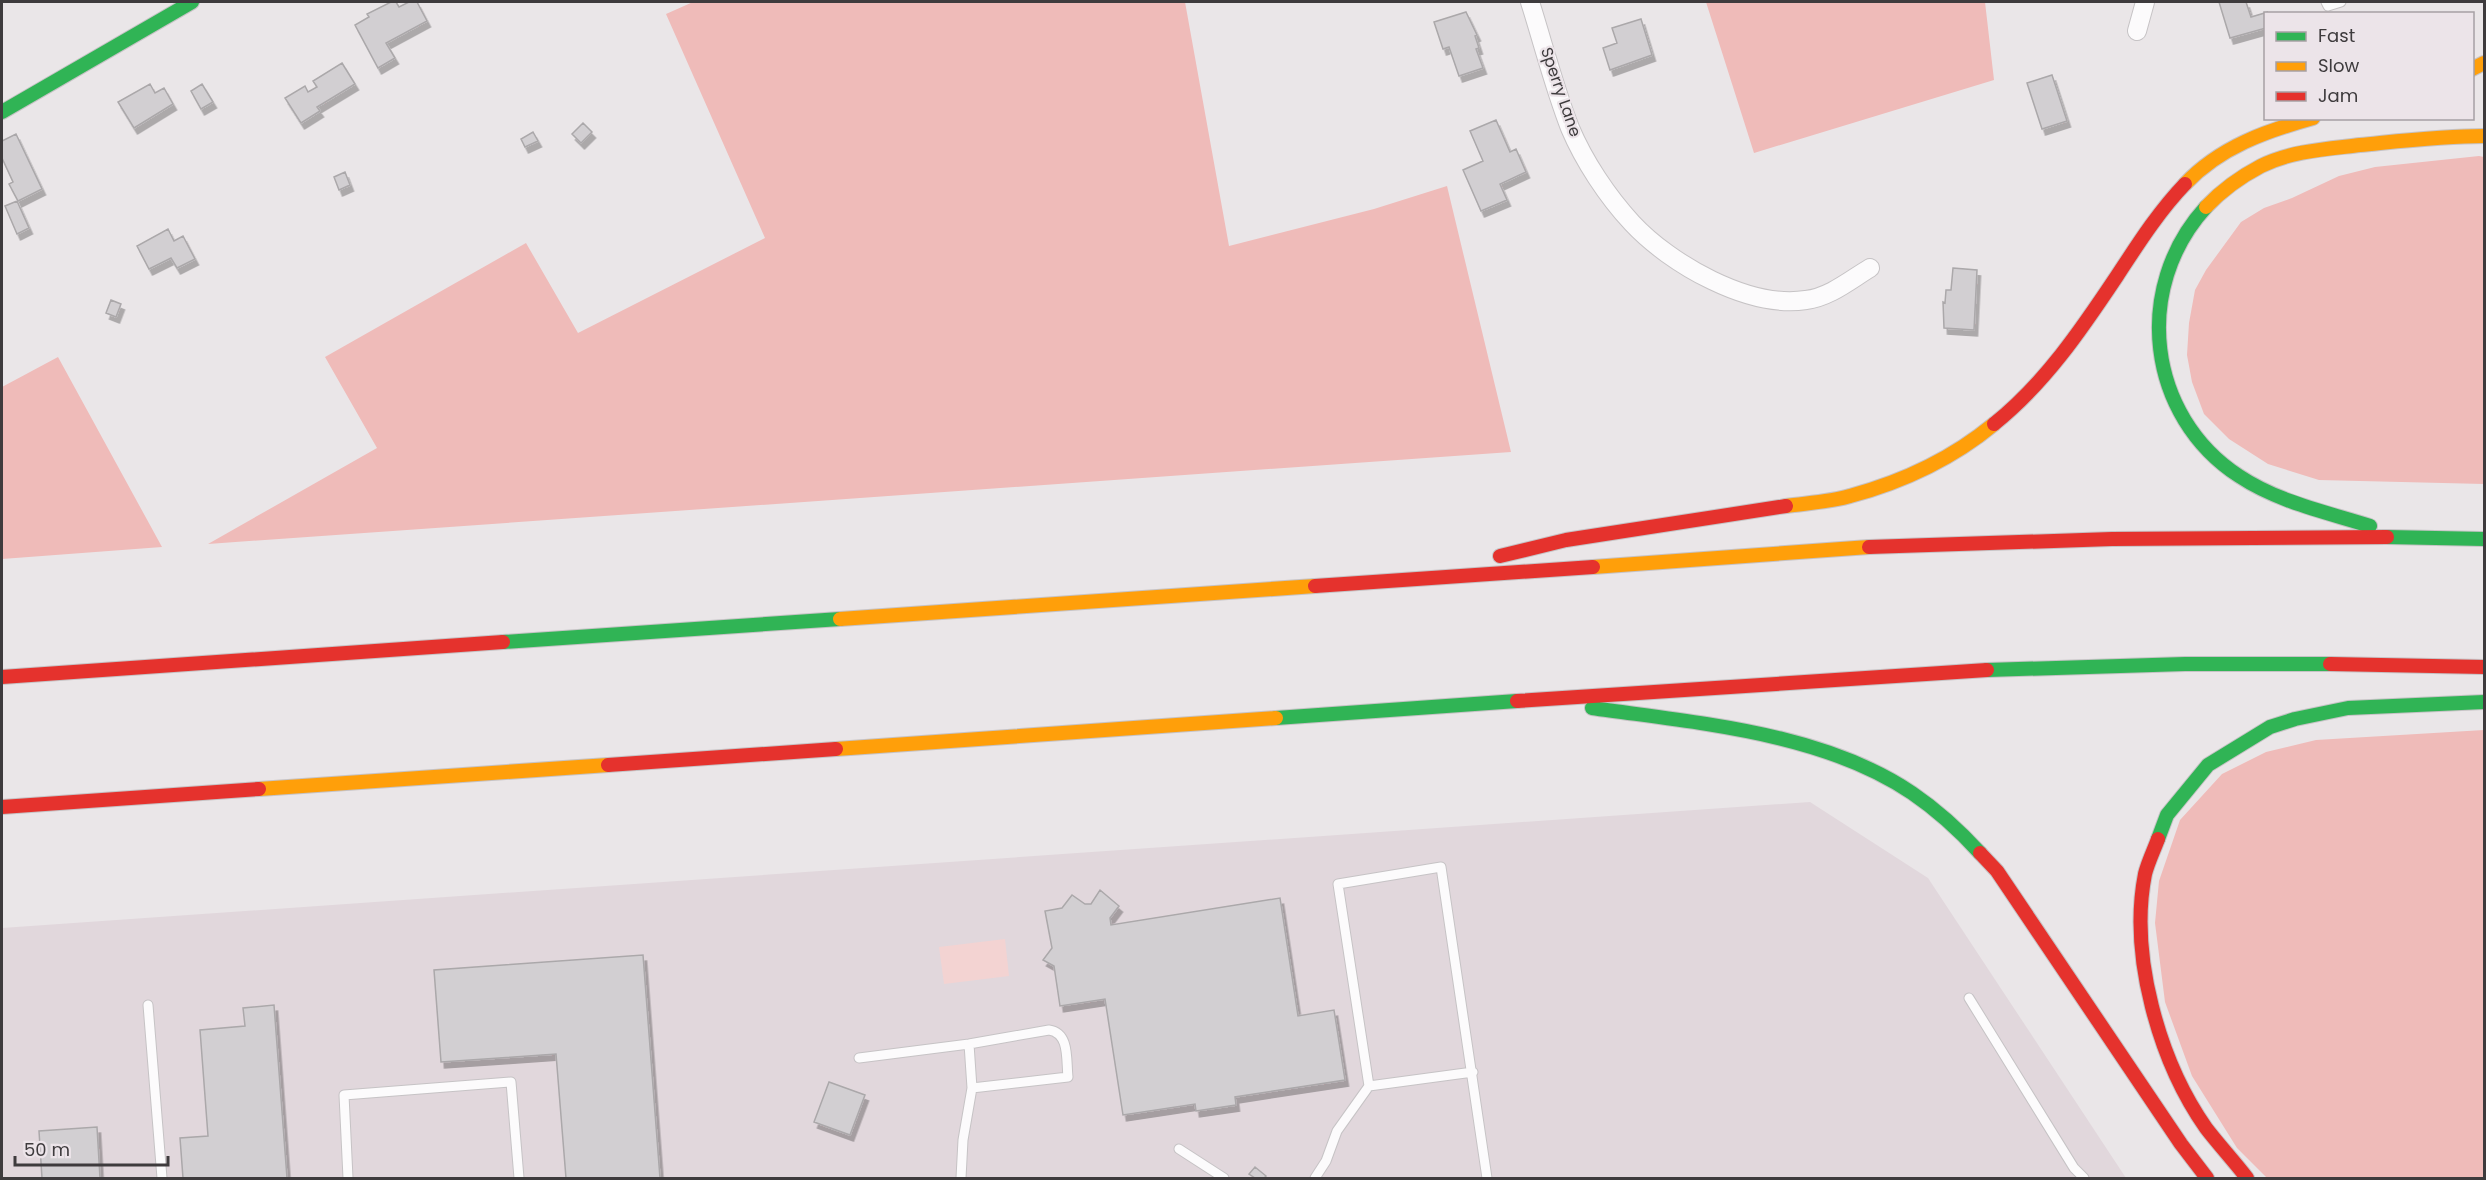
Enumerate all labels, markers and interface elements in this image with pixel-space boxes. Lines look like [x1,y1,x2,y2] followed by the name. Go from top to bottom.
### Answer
[2264,12,2474,120] legend
[2318,23,2355,48] text: Fast
[1535,44,1587,140] street label: Sperry Lane
[2318,53,2360,78] text: Slow
[2318,83,2358,108] text: Jam
[15,1129,168,1167] scale bar
[24,1137,70,1162] text: 50 m

